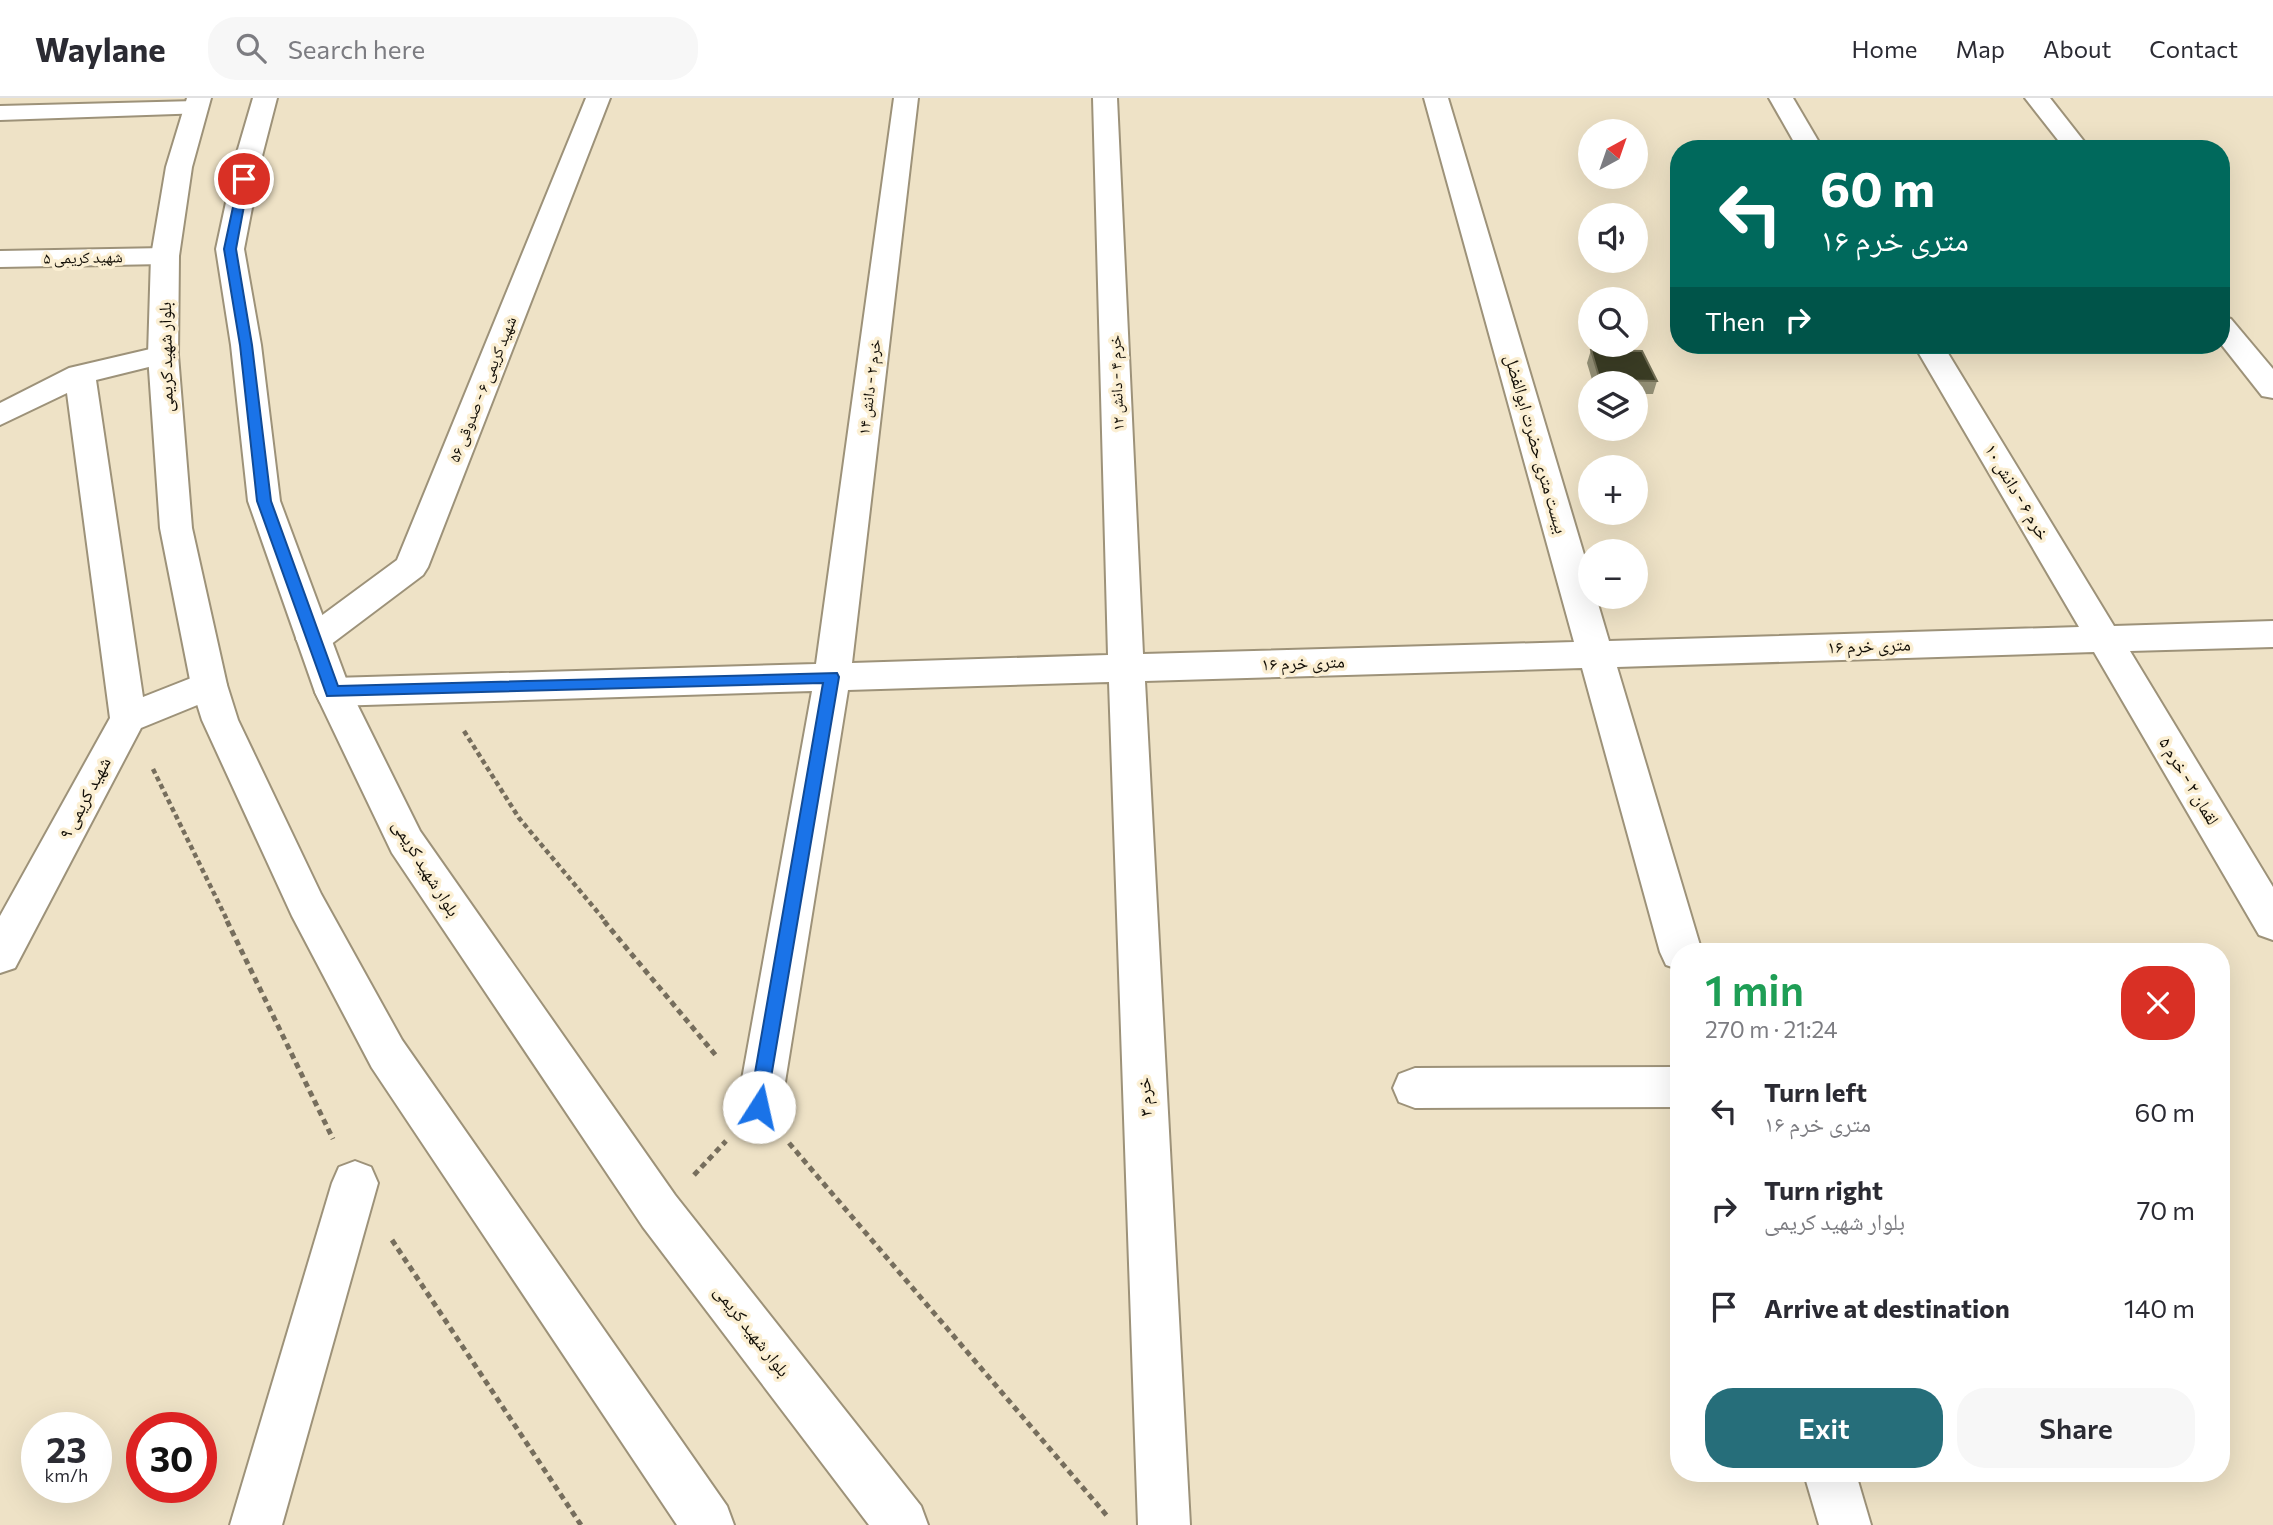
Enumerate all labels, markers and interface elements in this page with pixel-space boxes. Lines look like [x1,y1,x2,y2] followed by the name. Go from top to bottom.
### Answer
[208,17,698,80] search box
[35,28,166,69] text: Waylane
[232,29,270,67] icon: search
[288,33,425,64] text: Search here
[1852,34,1918,63] text: Home
[1956,34,2005,63] text: Map
[2043,34,2111,63] text: About
[2149,34,2238,63] text: Contact
[1578,119,1648,189] north arrow
[1578,119,1648,609] map controls
[214,149,274,209] pin
[1820,157,1935,217] text: 60 m
[225,160,263,198] icon: arrive
[1705,168,1796,259] icon: left
[1578,203,1648,273] button: sound
[1820,218,1969,258] text: ۱۶ متری خرم
[43,246,123,269] street label: شهید کریمی ۵
[1578,287,1648,357] button: search
[1779,301,1817,339] icon: right
[153,302,178,412] street label: بلوار شهید کریمی
[1705,305,1765,336] text: Then
[444,313,521,465] street label: شهید کریمی ۶ - صدوقی ۵۶
[1104,335,1129,431] street label: خرم ۴ - دانش ۱۲
[853,338,886,436] street label: خرم ۲ - دانش ۱۴
[1500,352,1573,536] street label: بیست متری حضرت ابوالفضل
[1578,371,1648,441] button: layers
[1979,439,2055,545] street label: خرم ۶ - دانش ۱۰
[1578,455,1648,525] button: +
[1578,539,1648,609] button: −
[1827,633,1911,659] street label: ۱۶ متری خرم
[1261,650,1345,676] street label: ۱۶ متری خرم
[2153,733,2225,829] street label: لقمان ۲ - خرم ۵
[53,753,116,843] street label: شهید کریمی ۹
[387,815,465,921] street label: بلوار شهید کریمی
[1705,963,1804,1015] text: 1 min
[2121,966,2195,1040] button: close
[1705,1015,1838,1043] text: 270 m · 21:24
[722,1070,796,1144] position arrow
[1764,1076,1867,1107] text: Turn left
[1132,1077,1158,1117] street label: خرم ۳
[1705,1092,1743,1130] icon: left
[2135,1096,2195,1127] text: 60 m
[1764,1109,1871,1137] text: ۱۶ متری خرم
[1764,1174,1883,1205] text: Turn right
[1705,1190,1743,1228] icon: right
[2137,1194,2195,1225] text: 70 m
[1764,1207,1905,1235] text: بلوار شهید کریمی
[709,1280,795,1381] street label: بلوار شهید کریمی
[1705,1288,1743,1326] icon: arrive
[1764,1292,2010,1323] text: Arrive at destination
[2124,1292,2195,1323] text: 140 m
[1705,1388,1943,1468] button: Exit
[1957,1388,2195,1468] button: Share
[126,1412,217,1503] speed limit sign: 30
[46,1427,87,1470] text: 23
[45,1464,88,1486] text: km/h

